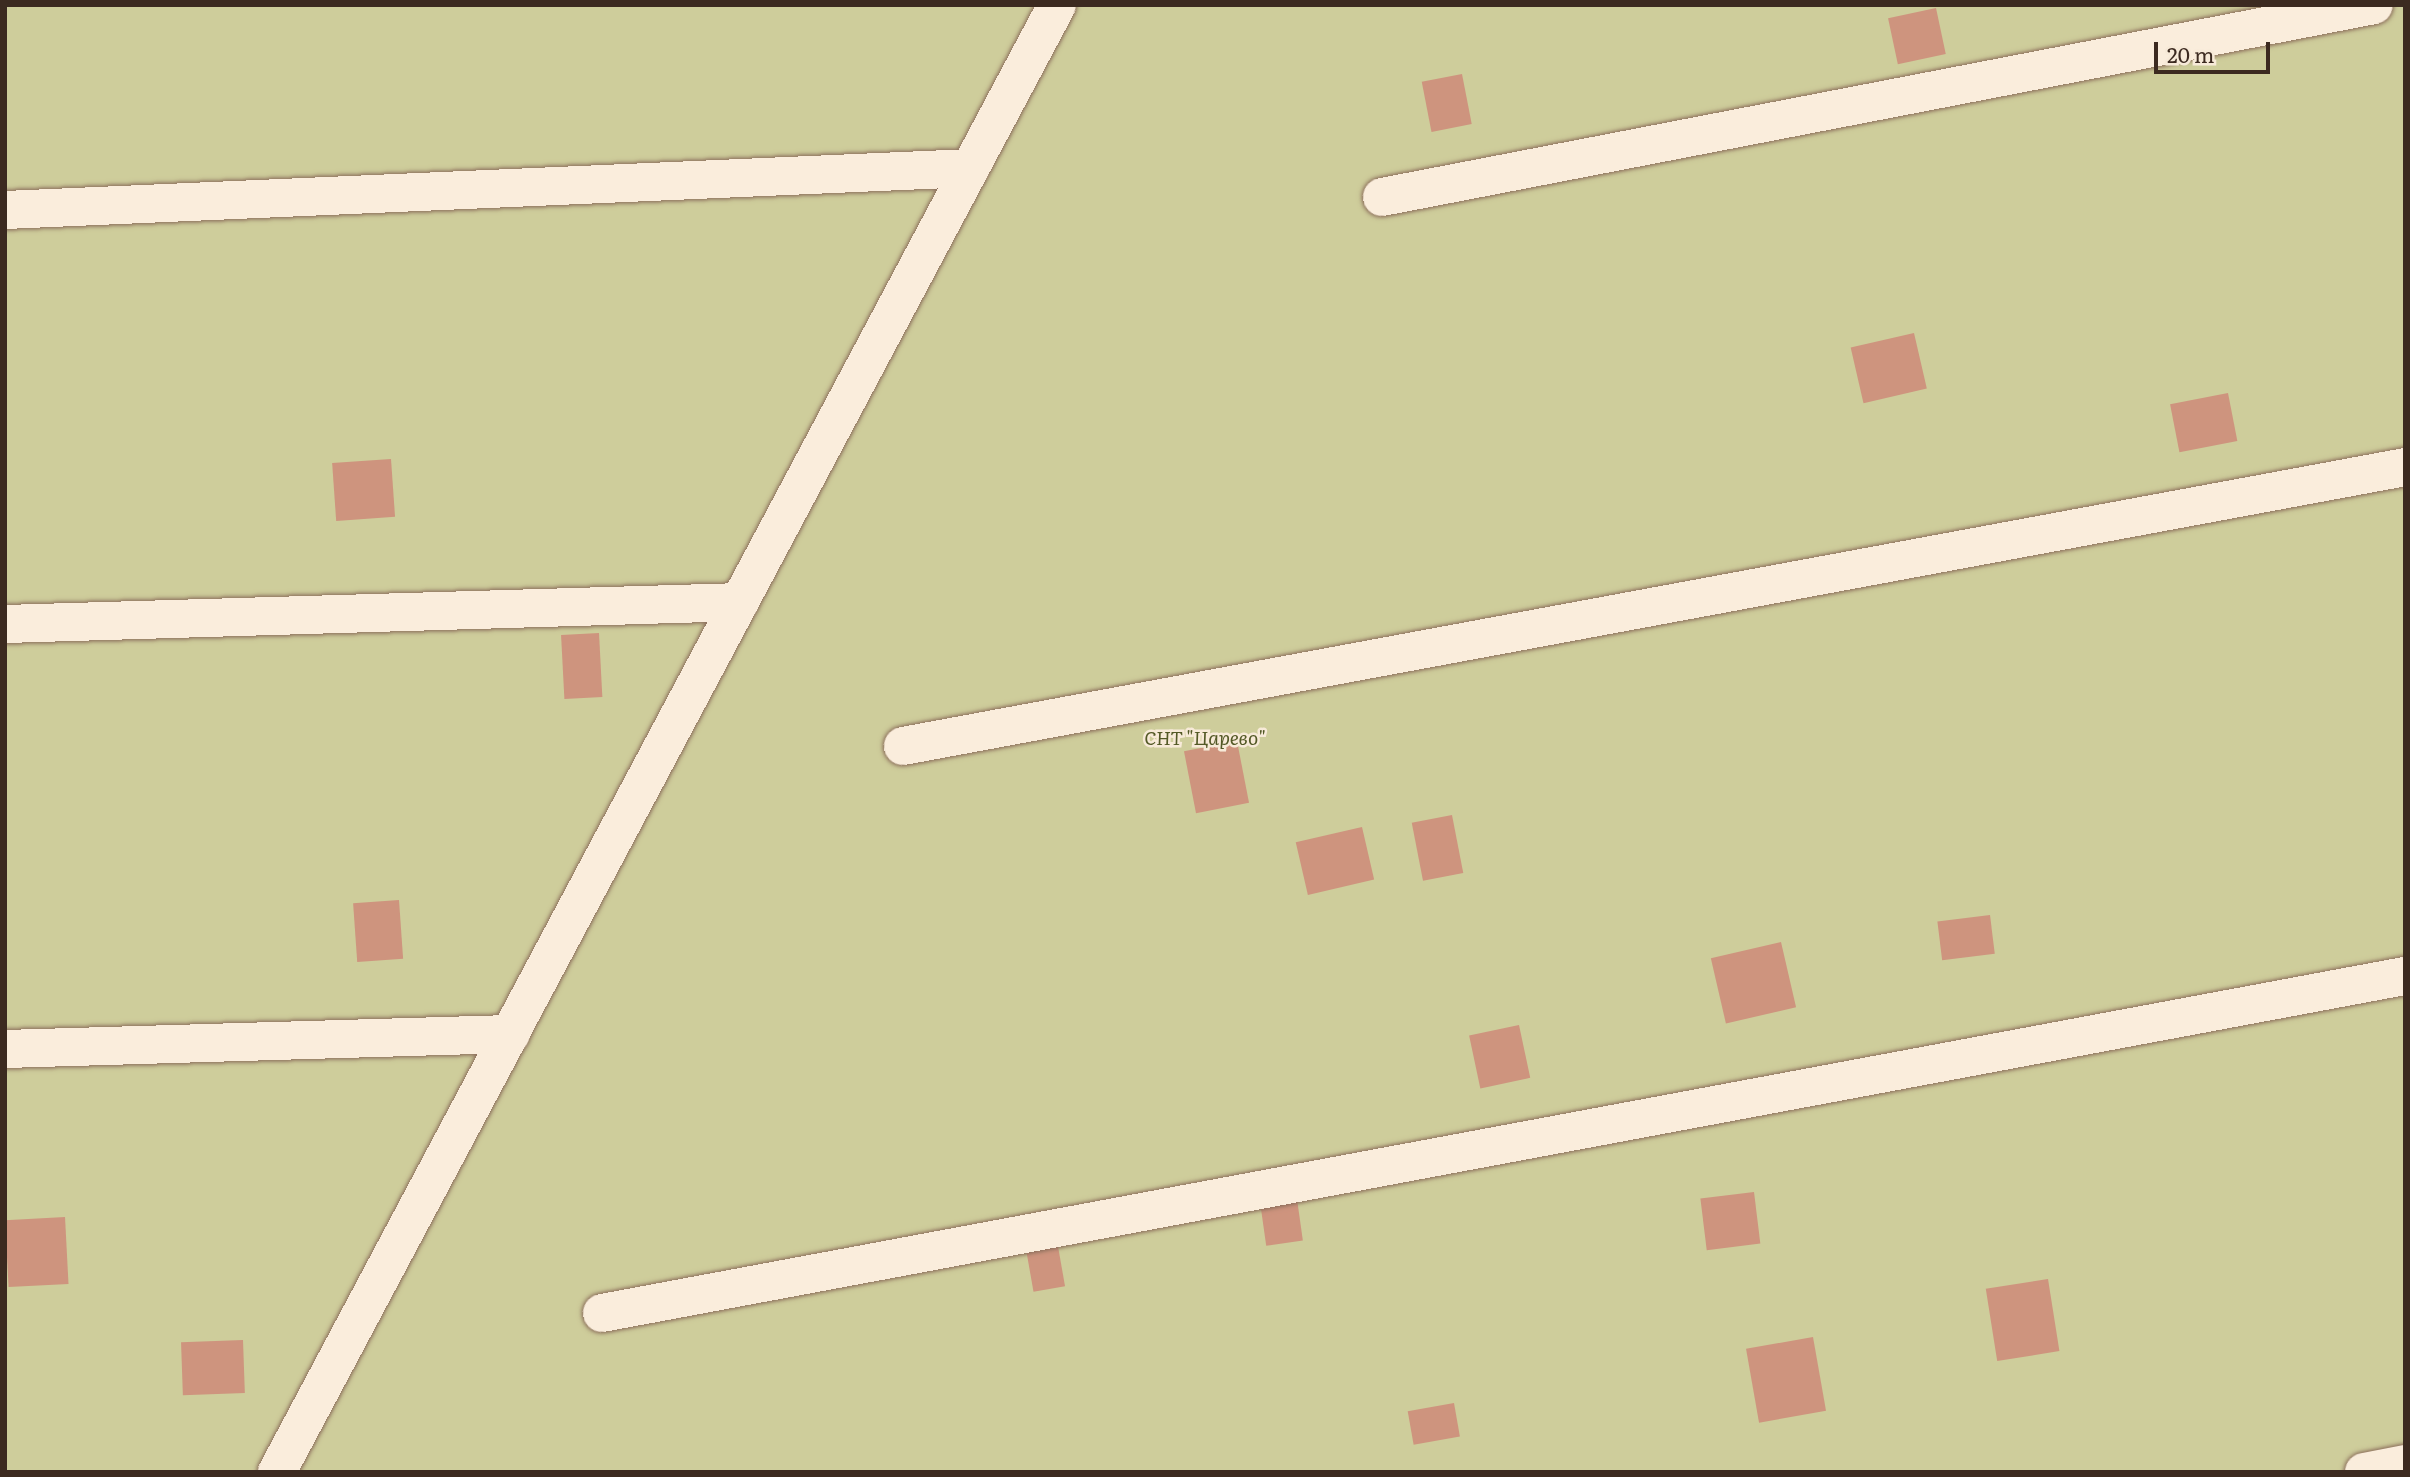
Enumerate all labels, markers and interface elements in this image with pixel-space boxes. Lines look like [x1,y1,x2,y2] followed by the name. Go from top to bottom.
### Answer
[2158,28,2274,72] scale bar
[2167,38,2214,69] text: 20 m
[1144,727,1266,749] park label: СНТ "Царево"

